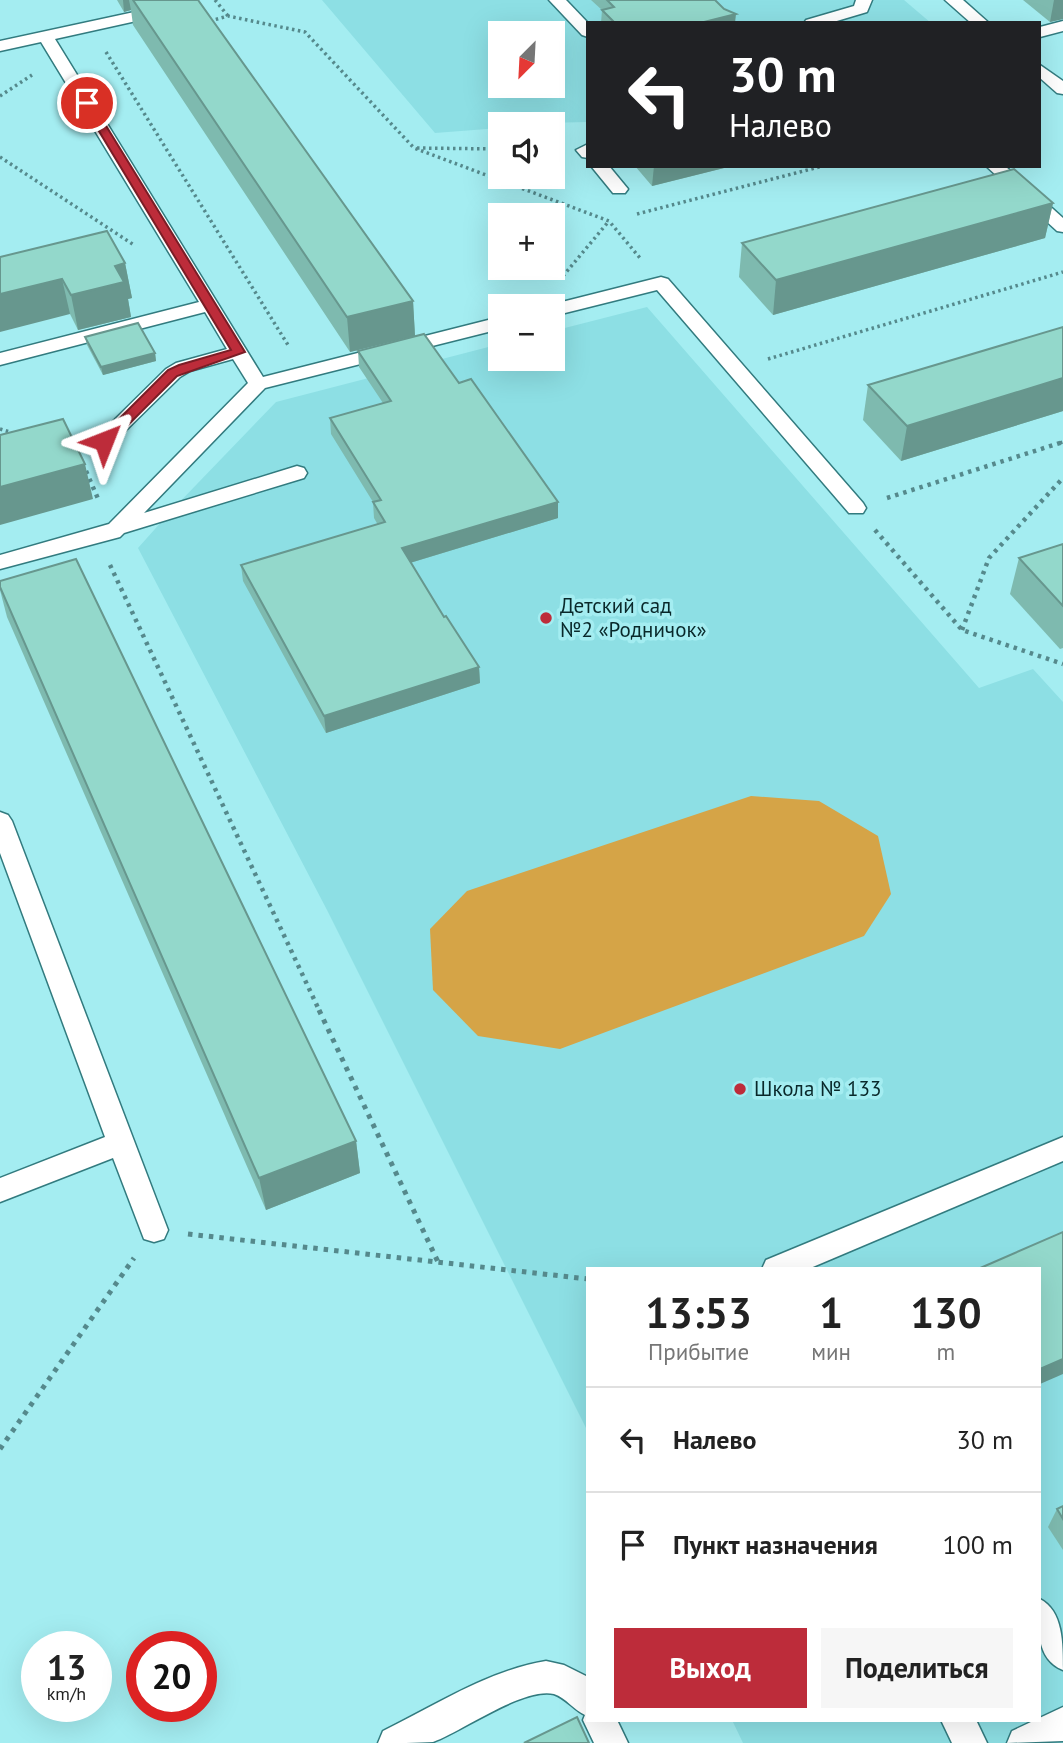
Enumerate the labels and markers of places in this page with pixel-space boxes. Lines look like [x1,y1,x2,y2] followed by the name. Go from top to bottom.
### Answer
[57,73,117,133] pin
[560,592,706,643] place label: Детский сад №2 «Родничок»
[538,610,554,626] marker: Детский сад №2 «Родничок»
[754,1075,881,1102] place label: Школа № 133
[732,1081,748,1097] marker: Школа № 133

